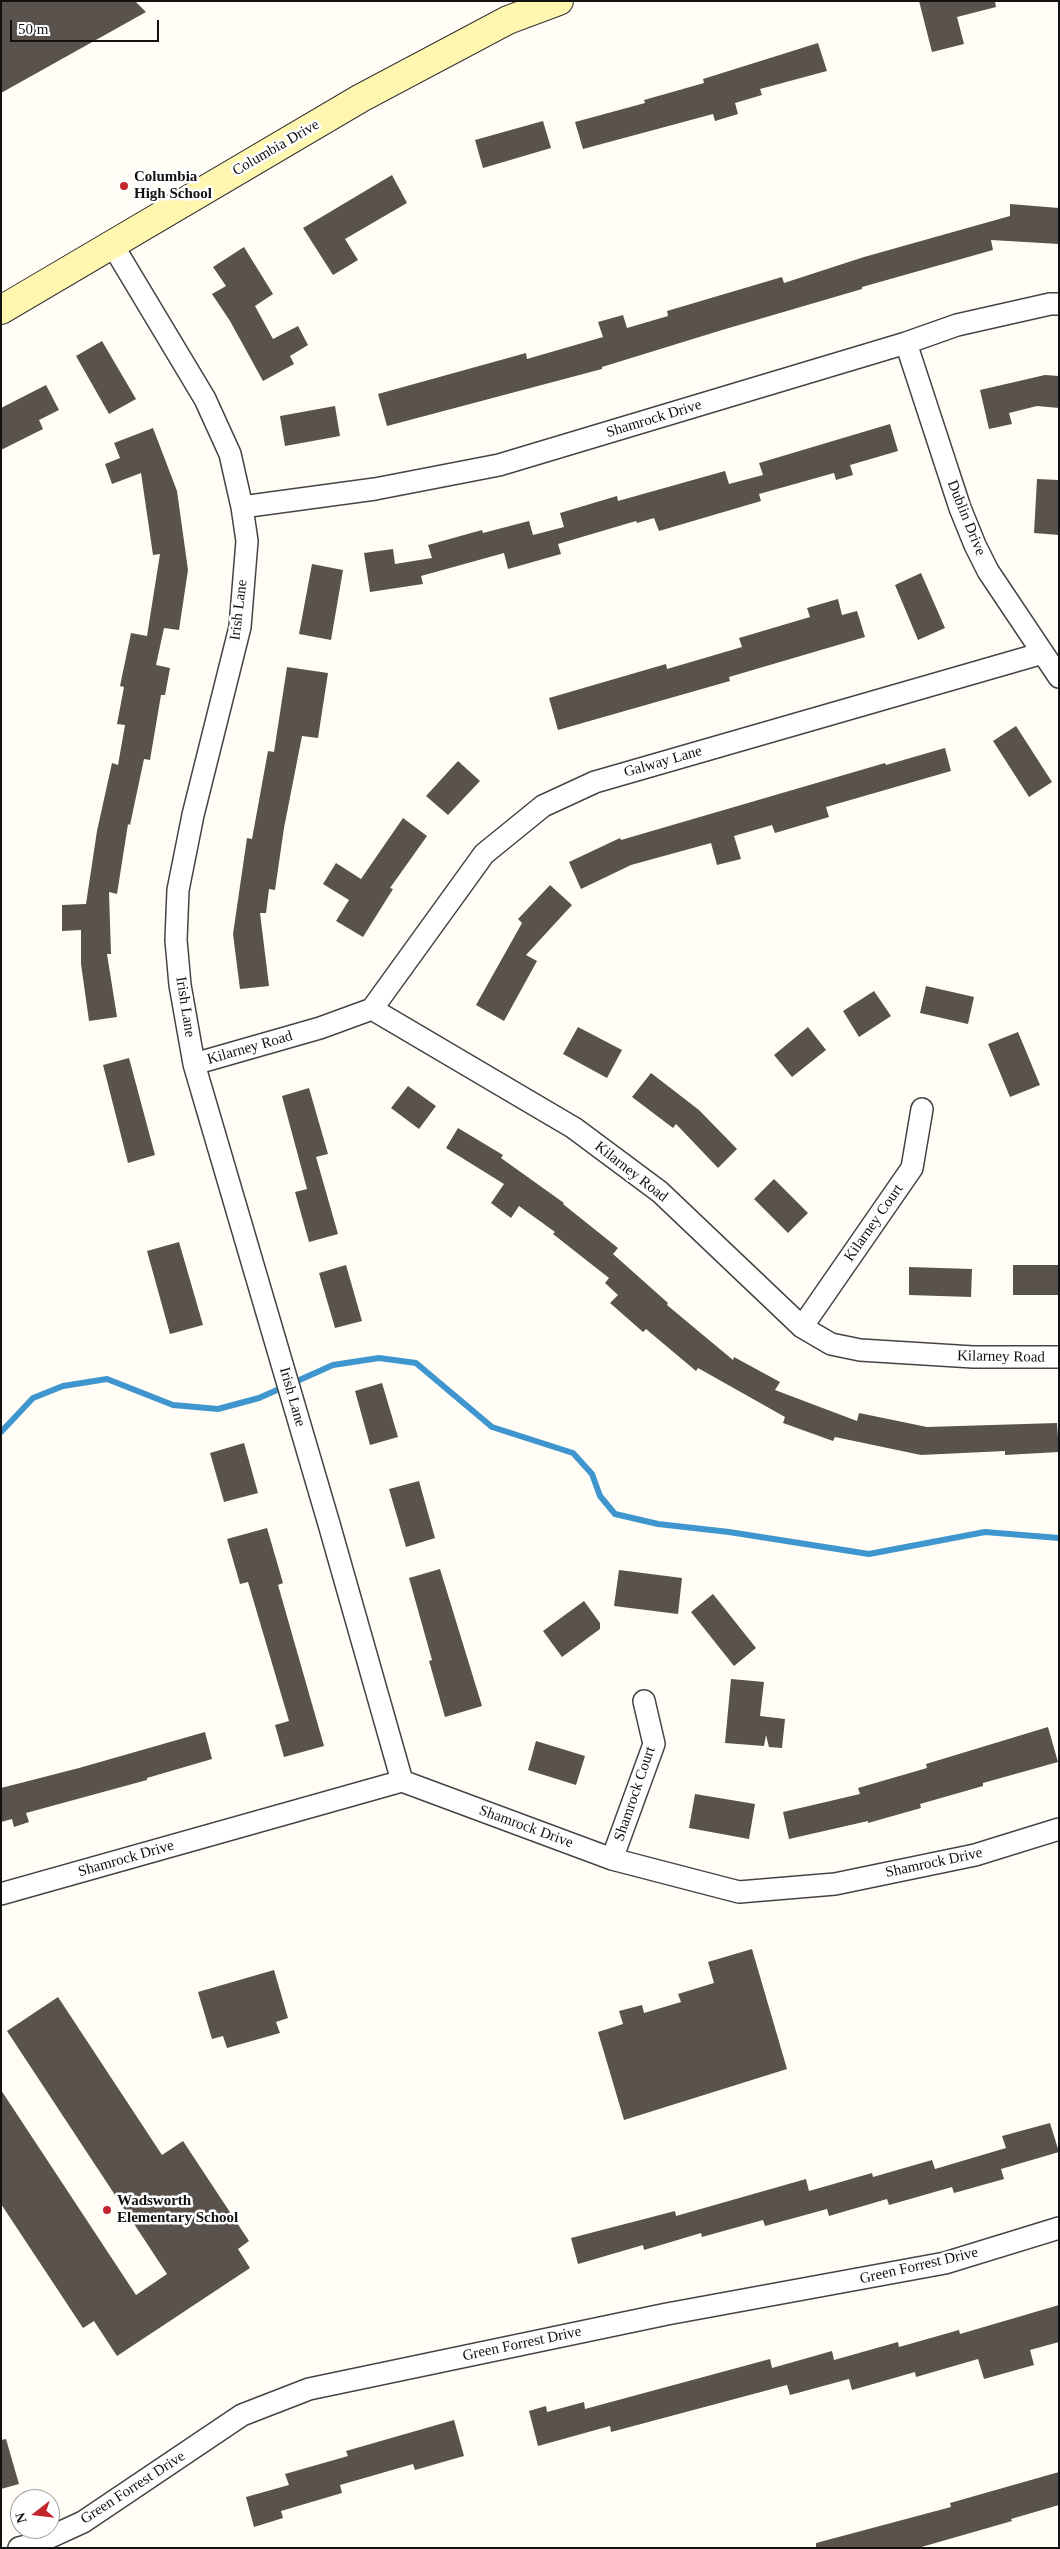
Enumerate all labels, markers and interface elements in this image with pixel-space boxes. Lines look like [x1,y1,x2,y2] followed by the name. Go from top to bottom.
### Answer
[12,10,161,42] scale bar
[18,21,48,37] text: 50 m
[229,116,323,180] street label: Columbia Drive
[134,168,212,203] place label: Columbia High School
[118,180,130,192] marker: Columbia High School
[604,396,704,442] street label: Shamrock Drive
[943,478,989,558] street label: Dublin Drive
[226,579,252,641] street label: Irish Lane
[622,742,704,782] street label: Galway Lane
[171,975,199,1039] street label: Irish Lane
[205,1027,295,1069] street label: Kilarney Road
[591,1138,671,1206] street label: Kilarney Road
[841,1181,907,1265] street label: Kilarney Court
[957,1347,1045,1367] street label: Kilarney Road
[275,1365,309,1429] street label: Irish Lane
[610,1744,660,1844] street label: Shamrock Court
[477,1802,575,1852] street label: Shamrock Drive
[76,1837,176,1881] street label: Shamrock Drive
[884,1844,984,1882] street label: Shamrock Drive
[117,2192,238,2227] place label: Wadsworth Elementary School
[101,2204,113,2216] marker: Wadsworth Elementary School
[858,2244,980,2288] street label: Green Forrest Drive
[461,2323,583,2365] street label: Green Forrest Drive
[77,2448,189,2528] street label: Green Forrest Drive
[10,2489,60,2539] north arrow
[12,2511,30,2525] text: N

